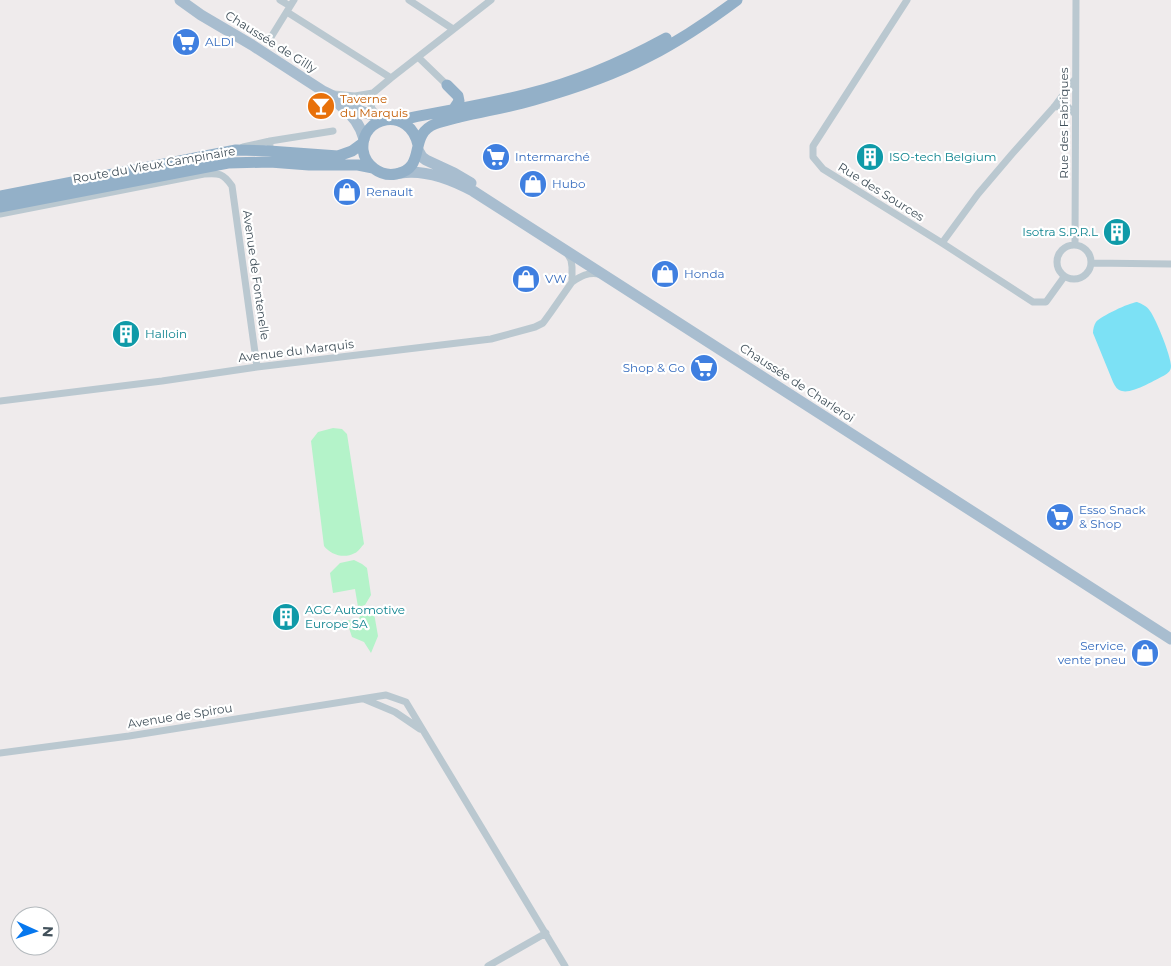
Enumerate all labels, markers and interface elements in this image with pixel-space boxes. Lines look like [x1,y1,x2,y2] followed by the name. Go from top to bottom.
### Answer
[223,7,320,76] street label: Chaussée de Gilly
[171,27,201,57] supermarket icon: ALDI
[205,34,234,49] place label: ALDI
[1056,67,1071,179] street label: Rue des Fabriques
[306,91,336,121] bar icon: Taverne du Marquis
[340,91,408,120] place label: Taverne du Marquis
[481,142,511,172] supermarket icon: Intermarché
[855,142,885,172] building icon: ISO-tech Belgium
[71,143,236,186] street label: Route du Vieux Campinaire
[515,149,590,164] place label: Intermarché
[889,149,996,164] place label: ISO-tech Belgium
[835,159,927,224] street label: Rue des Sources
[518,169,548,199] shop icon: Hubo
[552,176,585,191] place label: Hubo
[332,177,362,207] shop icon: Renault
[366,184,413,199] place label: Renault
[240,209,273,341] street label: Avenue de Fontenelle
[1102,217,1132,247] building icon: Isotra S.P.R.L
[1022,224,1098,239] place label: Isotra S.P.R.L
[650,259,680,289] shop icon: Honda
[511,264,541,294] shop icon: VW
[684,266,725,281] place label: Honda
[545,271,567,286] place label: VW
[111,319,141,349] building icon: Halloin
[145,326,187,341] place label: Halloin
[237,336,355,365] street label: Avenue du Marquis
[737,340,858,425] street label: Chaussée de Charleroi
[689,353,719,383] supermarket icon: Shop & Go
[623,360,685,375] place label: Shop & Go
[1045,502,1075,532] supermarket icon: Esso Snack & Shop
[1079,502,1147,531] place label: Esso Snack & Shop
[271,602,301,632] building icon: AGC Automotive Europe SA
[305,602,405,631] place label: AGC Automotive Europe SA
[1058,638,1126,667] place label: Service, vente pneu
[1130,638,1160,668] shop icon: Service, vente pneu
[126,700,233,731] street label: Avenue de Spirou
[10,906,60,956] north arrow
[39,926,57,938] text: N

